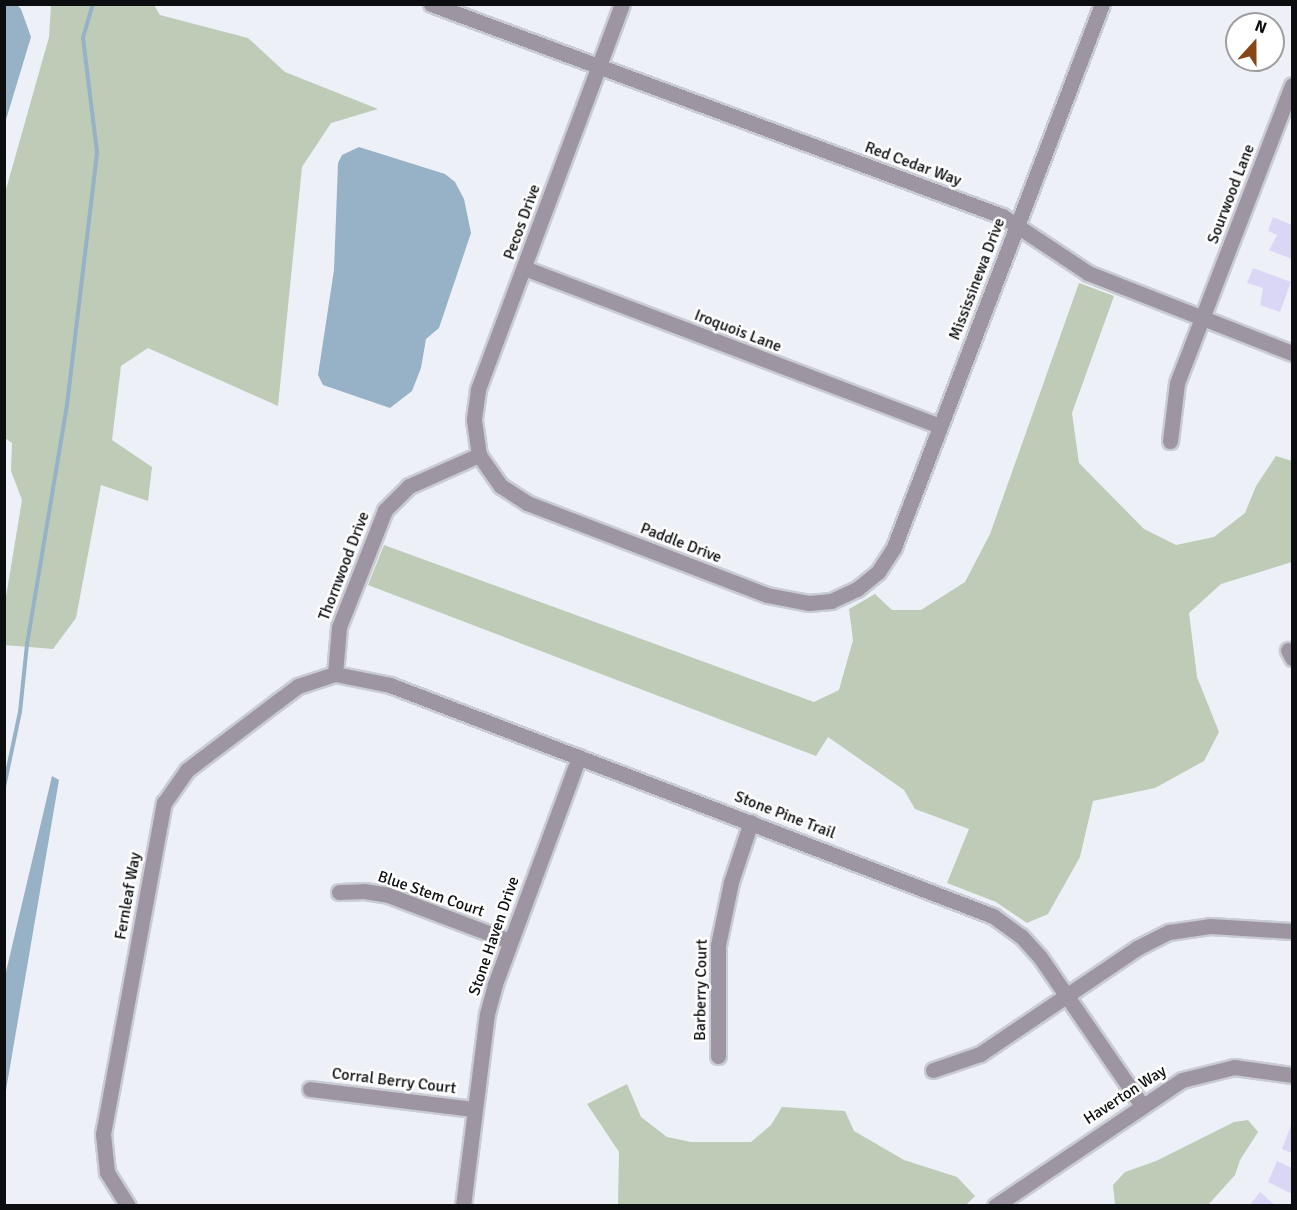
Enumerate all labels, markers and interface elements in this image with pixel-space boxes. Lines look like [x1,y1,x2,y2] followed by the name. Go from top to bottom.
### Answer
[1225,12,1285,72] north arrow
[1252,16,1270,38] text: N
[862,138,964,190] street label: Red Cedar Way
[1203,141,1259,247] street label: Sourwood Lane
[500,182,544,262] street label: Pecos Drive
[945,215,1009,343] street label: Mississinewa Drive
[692,306,784,356] street label: Iroquois Lane
[314,509,374,623] street label: Thornwood Drive
[638,519,724,567] street label: Paddle Drive
[732,787,838,843] street label: Stone Pine Trail
[111,851,145,941] street label: Fernleaf Way
[375,867,487,921] street label: Blue Stem Court
[465,874,523,998] street label: Stone Haven Drive
[691,939,711,1041] street label: Barberry Court
[1080,1061,1170,1129] street label: Haverton Way
[331,1064,457,1098] street label: Corral Berry Court

